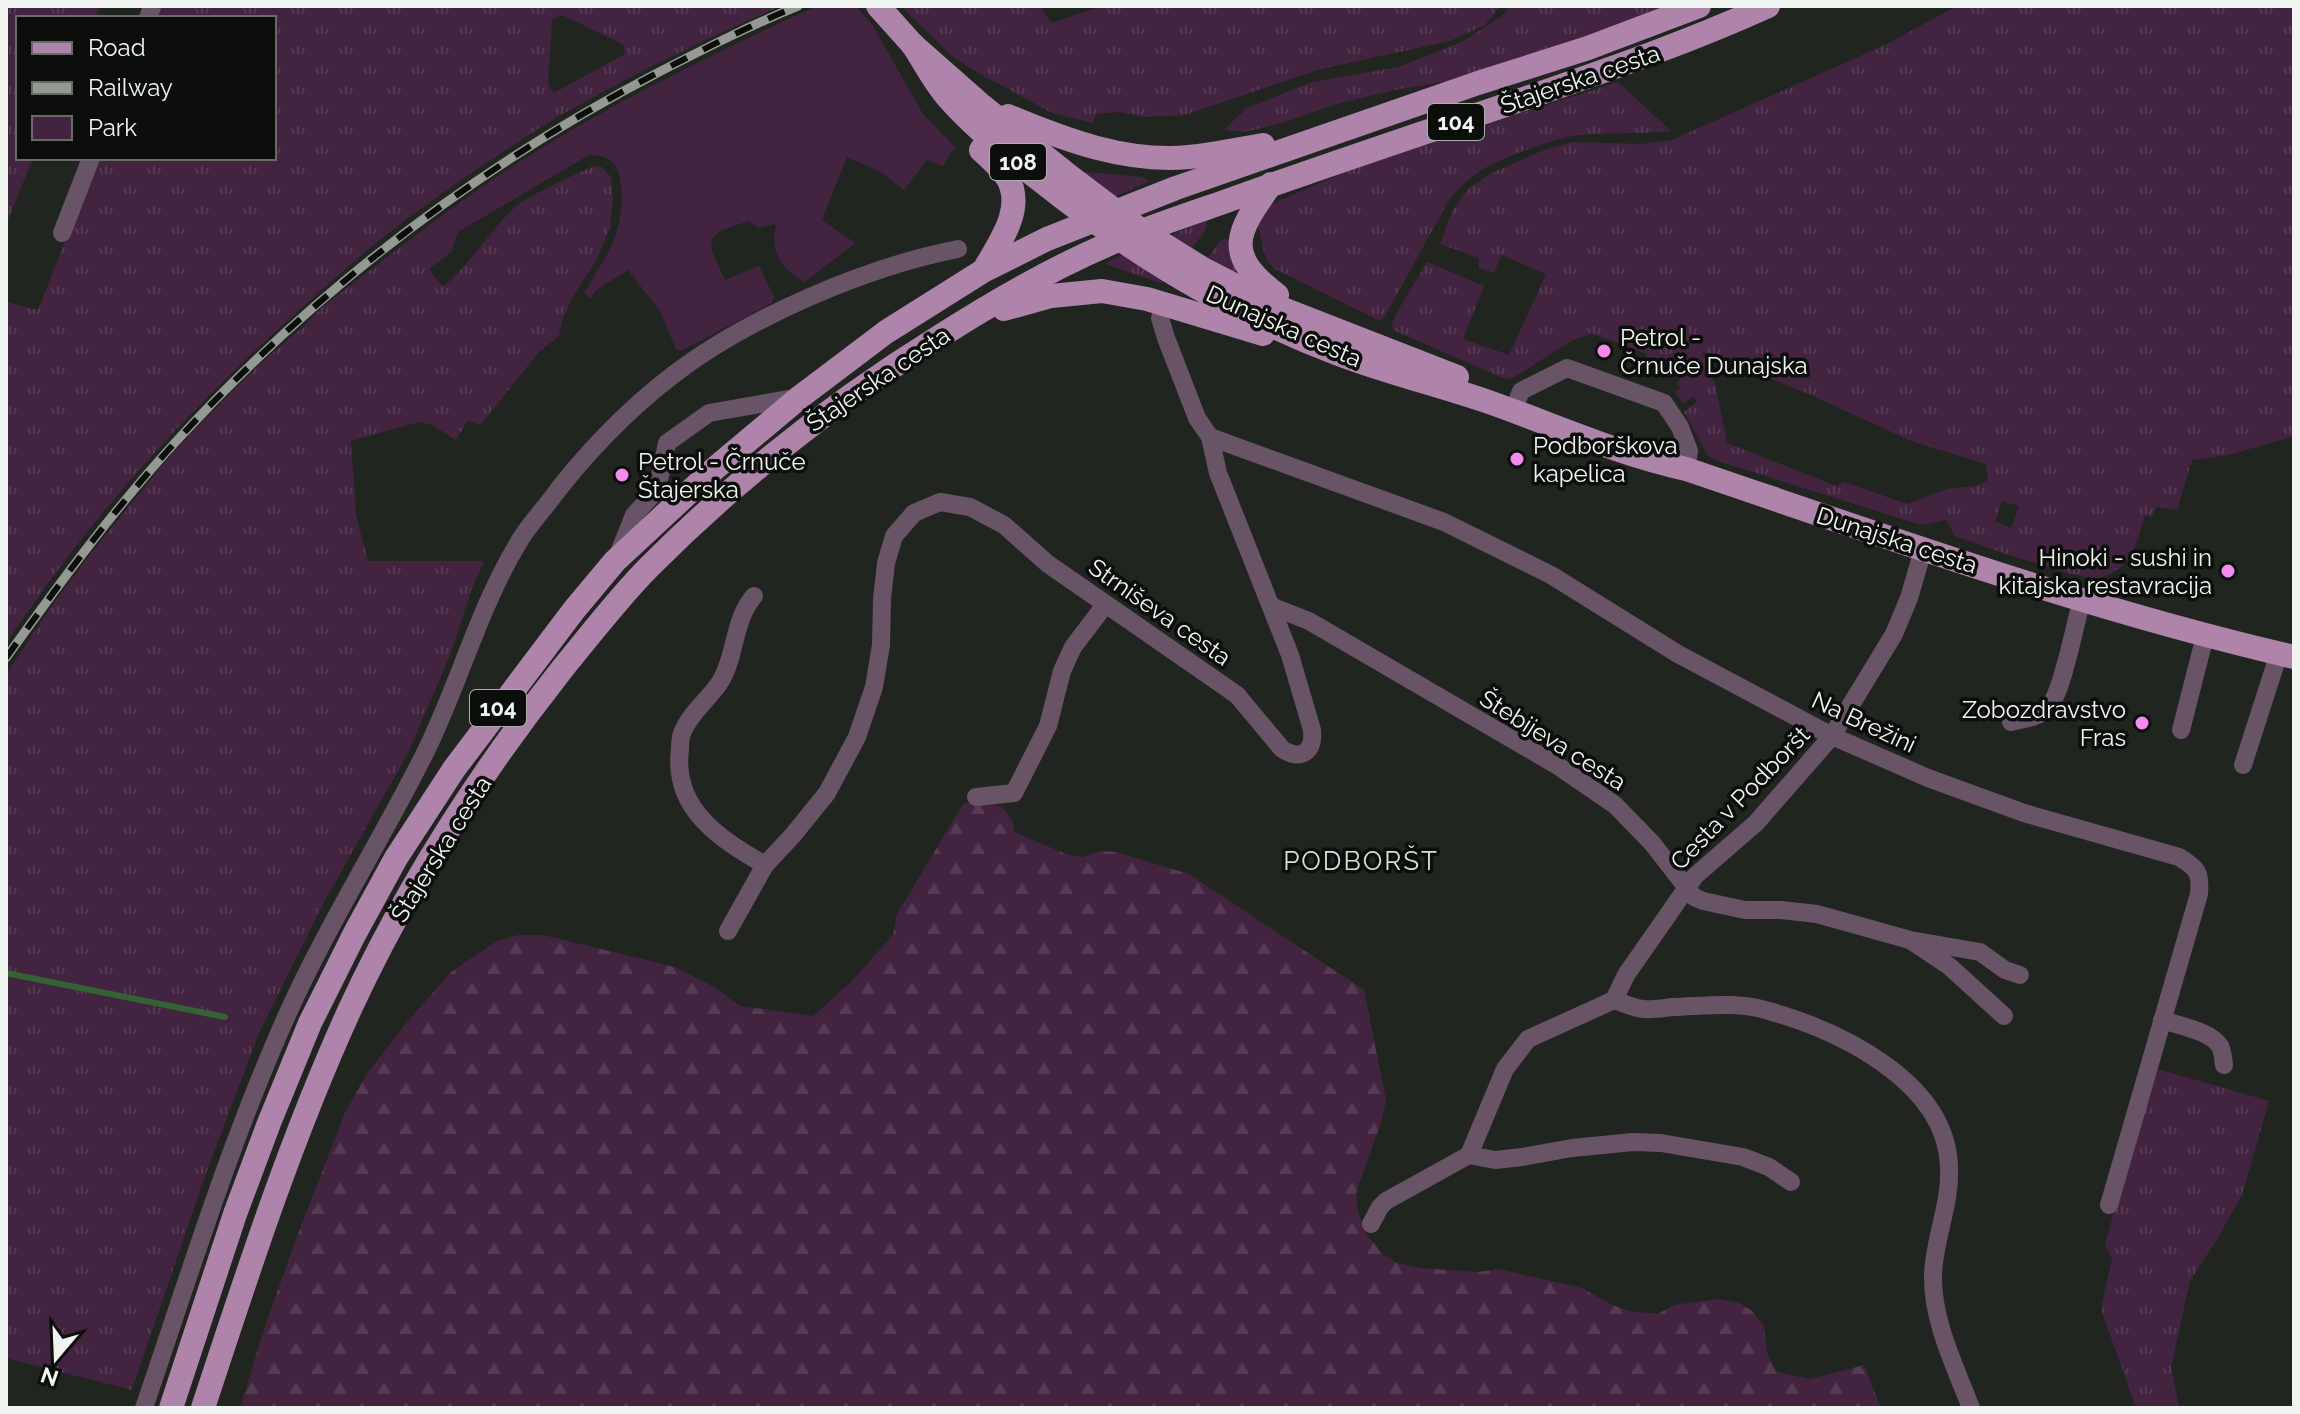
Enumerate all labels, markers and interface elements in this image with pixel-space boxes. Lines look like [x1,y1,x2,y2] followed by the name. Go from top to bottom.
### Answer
[16,16,276,160] legend
[88,33,146,62] text: Road
[1496,37,1664,120] street label: Štajerska cesta
[88,73,173,102] text: Railway
[1428,104,1484,140] road number: 104
[88,113,137,142] text: Park
[990,144,1046,180] road number: 108
[1202,279,1366,373] street label: Dunajska cesta
[800,320,955,438] street label: Štajerska cesta
[1620,323,1808,380] place label: Petrol - Črnuče Dunajska
[1595,342,1613,360] marker: Petrol - Črnuče Dunajska
[1533,431,1677,488] place label: Podborškova kapelica
[638,447,805,504] place label: Petrol - Črnuče Štajerska
[1508,450,1526,468] marker: Podborškova kapelica
[613,466,631,484] marker: Petrol - Črnuče Štajerska
[1813,500,1981,580] street label: Dunajska cesta
[1998,543,2212,600] place label: Hinoki - sushi in kitajska restavracija
[1083,552,1237,672] street label: Strniševa cesta
[2219,562,2237,580] marker: Hinoki - sushi in kitajska restavracija
[1474,683,1632,797] street label: Štebijeva cesta
[1807,685,1921,759] street label: Na Brežini
[470,690,526,726] road number: 104
[1962,695,2126,752] place label: Zobozdravstvo Fras
[2133,714,2151,732] marker: Zobozdravstvo Fras
[1664,720,1816,876] street label: Cesta v Podboršt
[384,770,497,927] street label: Štajerska cesta
[1283,845,1439,876] district label: PODBORŠT
[16,1318,96,1398] north arrow
[37,1362,62,1392] text: N

